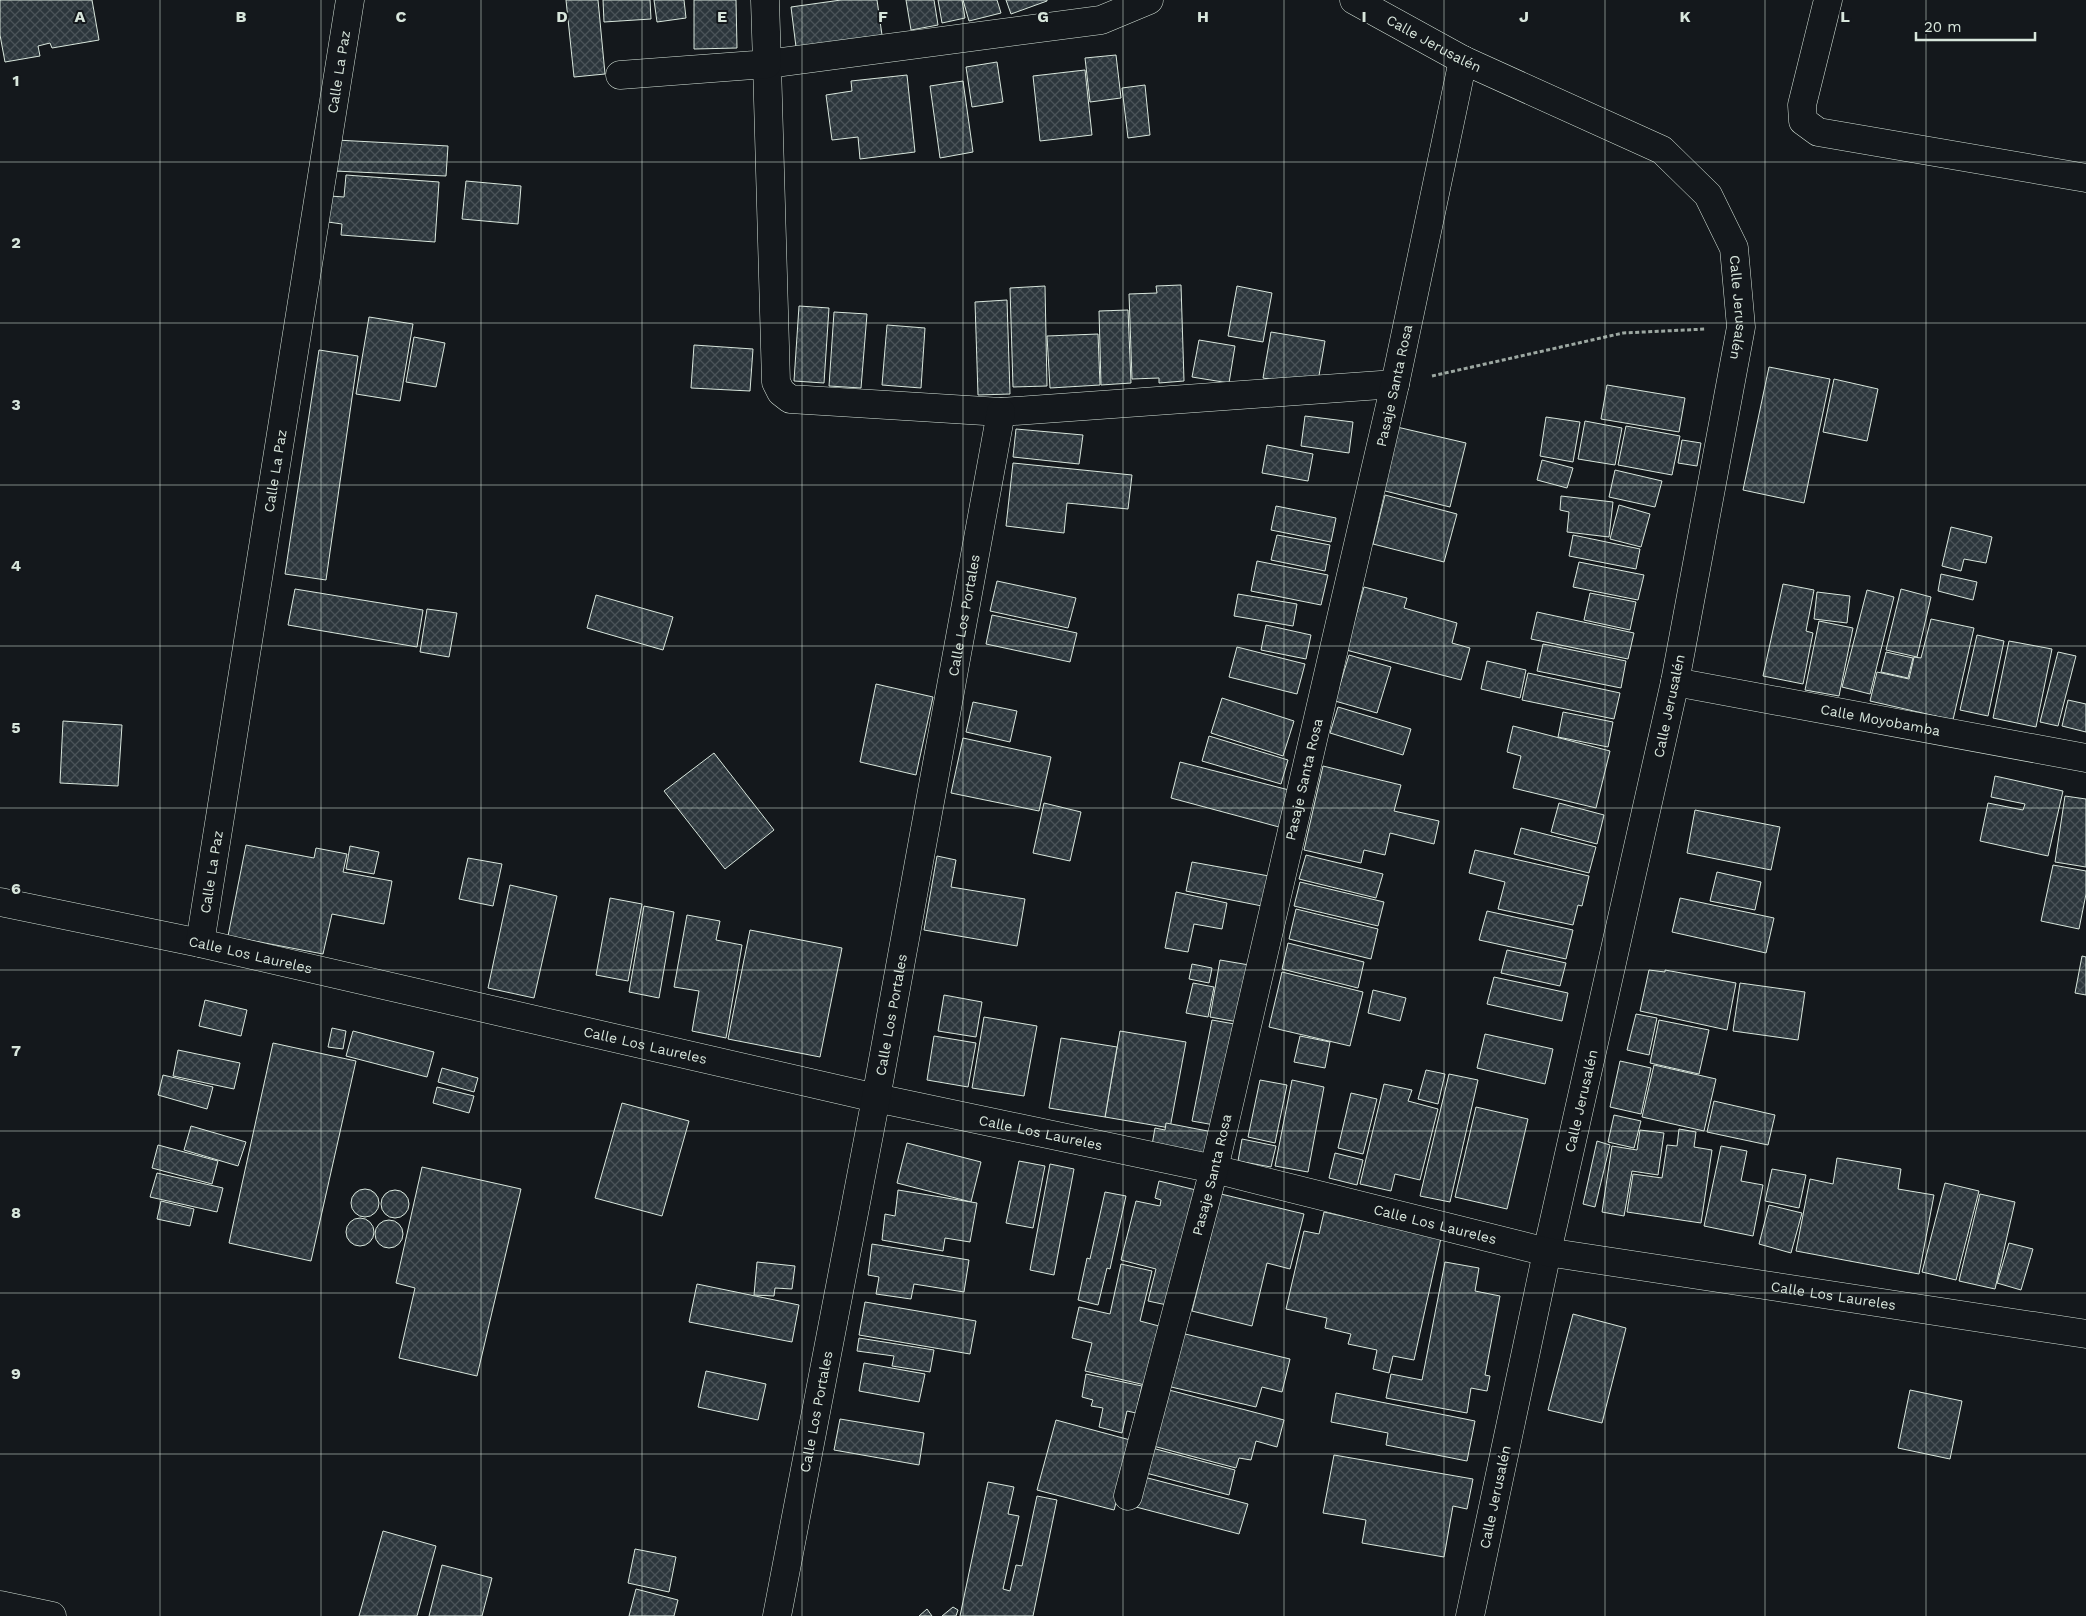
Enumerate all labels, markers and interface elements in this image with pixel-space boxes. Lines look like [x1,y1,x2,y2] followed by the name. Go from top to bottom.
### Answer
[75,7,86,26] text: A
[236,7,247,26] text: B
[396,7,407,26] text: C
[556,7,568,26] text: D
[717,7,727,26] text: E
[878,7,888,26] text: F
[1037,7,1049,26] text: G
[1197,7,1209,26] text: H
[1361,7,1367,26] text: I
[1519,7,1529,26] text: J
[1679,7,1691,26] text: K
[1840,7,1850,26] text: L
[1916,10,2035,42] scale bar
[1384,11,1484,75] street label: Calle Jerusalén
[1924,18,1962,36] text: 20 m
[324,29,353,115] street label: Calle La Paz
[13,71,19,90] text: 1
[11,233,21,252] text: 2
[1727,254,1749,361] street label: Calle Jerusalén
[1373,323,1415,448] street label: Pasaje Santa Rosa
[11,395,21,414] text: 3
[261,428,290,514] street label: Calle La Paz
[945,553,983,677] street label: Calle Los Portales
[11,556,21,575] text: 4
[1650,653,1688,759] street label: Calle Jerusalén
[1819,701,1942,739] street label: Calle Moyobamba
[1282,717,1326,842] street label: Pasaje Santa Rosa
[11,718,21,737] text: 5
[197,829,226,914] street label: Calle La Paz
[11,879,21,898] text: 6
[187,933,314,976] street label: Calle Los Laureles
[872,953,910,1077] street label: Calle Los Portales
[582,1023,709,1067] street label: Calle Los Laureles
[11,1041,21,1060] text: 7
[1561,1048,1601,1154] street label: Calle Jerusalén
[977,1112,1104,1153] street label: Calle Los Laureles
[1189,1112,1234,1237] street label: Pasaje Santa Rosa
[1372,1201,1498,1247] street label: Calle Los Laureles
[11,1203,21,1222] text: 8
[1770,1278,1897,1313] street label: Calle Los Laureles
[797,1350,835,1474] street label: Calle Los Portales
[11,1364,21,1383] text: 9
[1476,1444,1514,1550] street label: Calle Jerusalén

